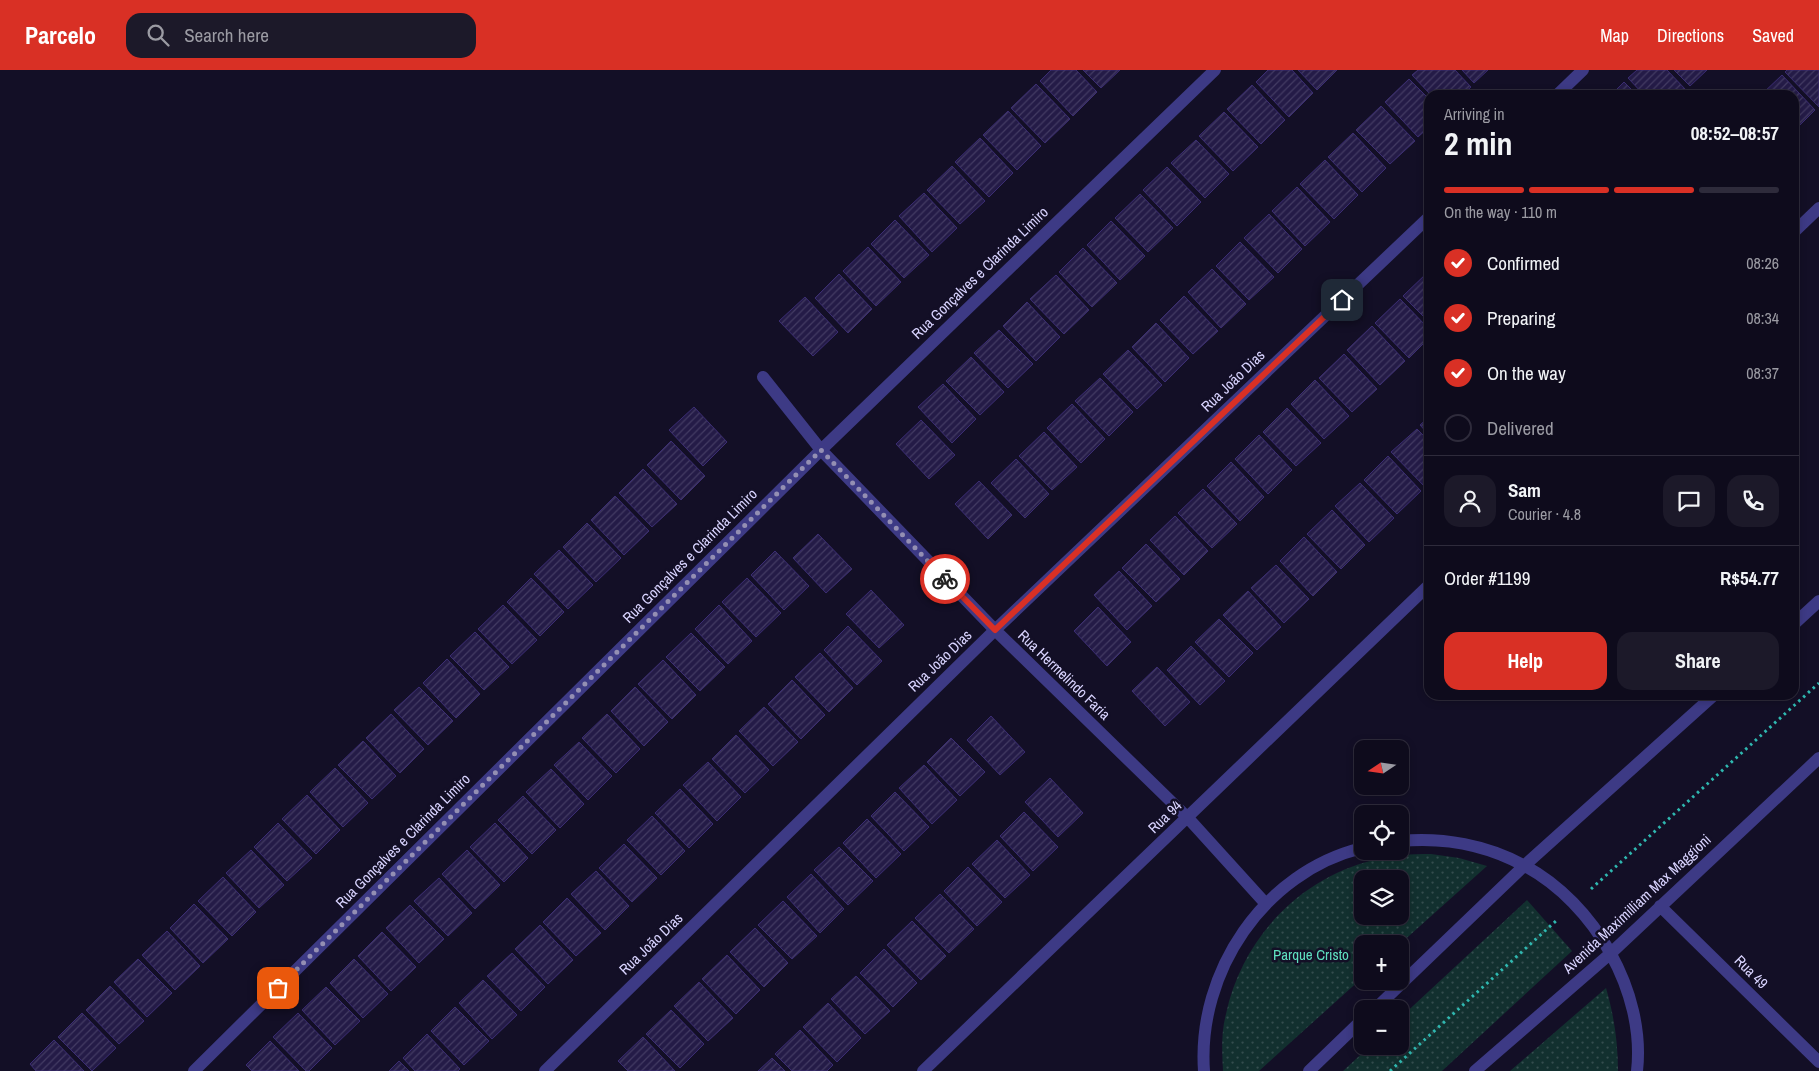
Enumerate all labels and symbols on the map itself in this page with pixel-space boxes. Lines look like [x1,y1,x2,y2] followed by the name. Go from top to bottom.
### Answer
[907,202,1053,344] street label: Rua Gonçalves e Clarinda Limiro
[1321,279,1363,321] pin
[1196,345,1269,416] street label: Rua João Dias
[618,484,762,628] street label: Rua Gonçalves e Clarinda Limiro
[920,554,970,604] courier
[903,625,976,696] street label: Rua João Dias
[1013,625,1115,724] street label: Rua Hermelindo Faria
[1354,740,1409,795] north arrow
[331,769,475,913] street label: Rua Gonçalves e Clarinda Limiro
[1143,795,1186,838] street label: Rua 94
[1557,829,1715,979] street label: Avenida Maximilliam Max Maggioni
[614,908,687,979] street label: Rua João Dias
[1273,944,1349,965] park label: Parque Cristo
[1730,950,1773,993] street label: Rua 49
[257,967,299,1009] pin

